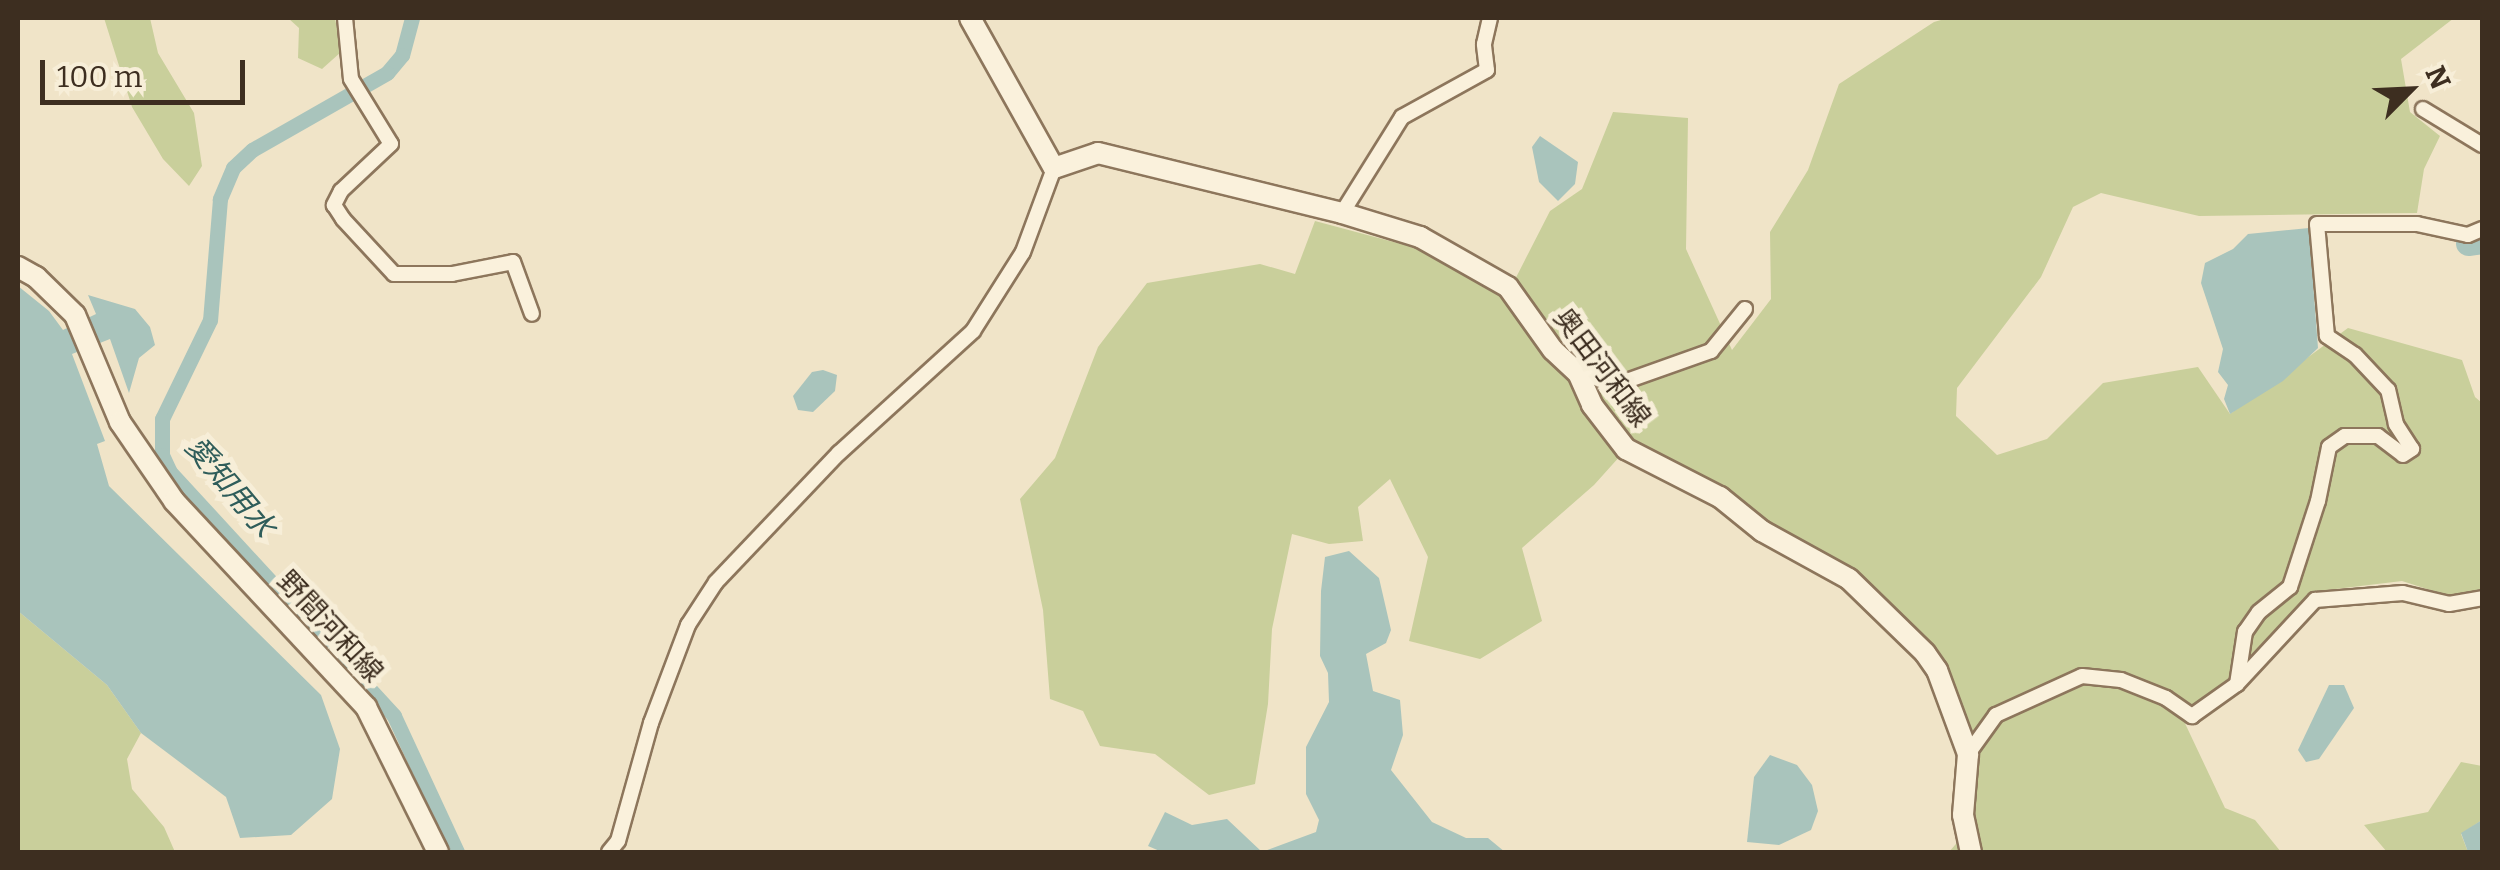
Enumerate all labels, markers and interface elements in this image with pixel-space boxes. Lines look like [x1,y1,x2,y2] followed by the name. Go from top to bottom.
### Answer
[45,40,250,102] scale bar
[2360,40,2460,140] north arrow
[57,59,142,95] text: 100 m
[2418,61,2457,94] text: N
[1546,302,1658,434] street label: 奥田河和線
[178,429,282,545] water label: 愛知用水
[270,564,390,690] street label: 野間河和線

